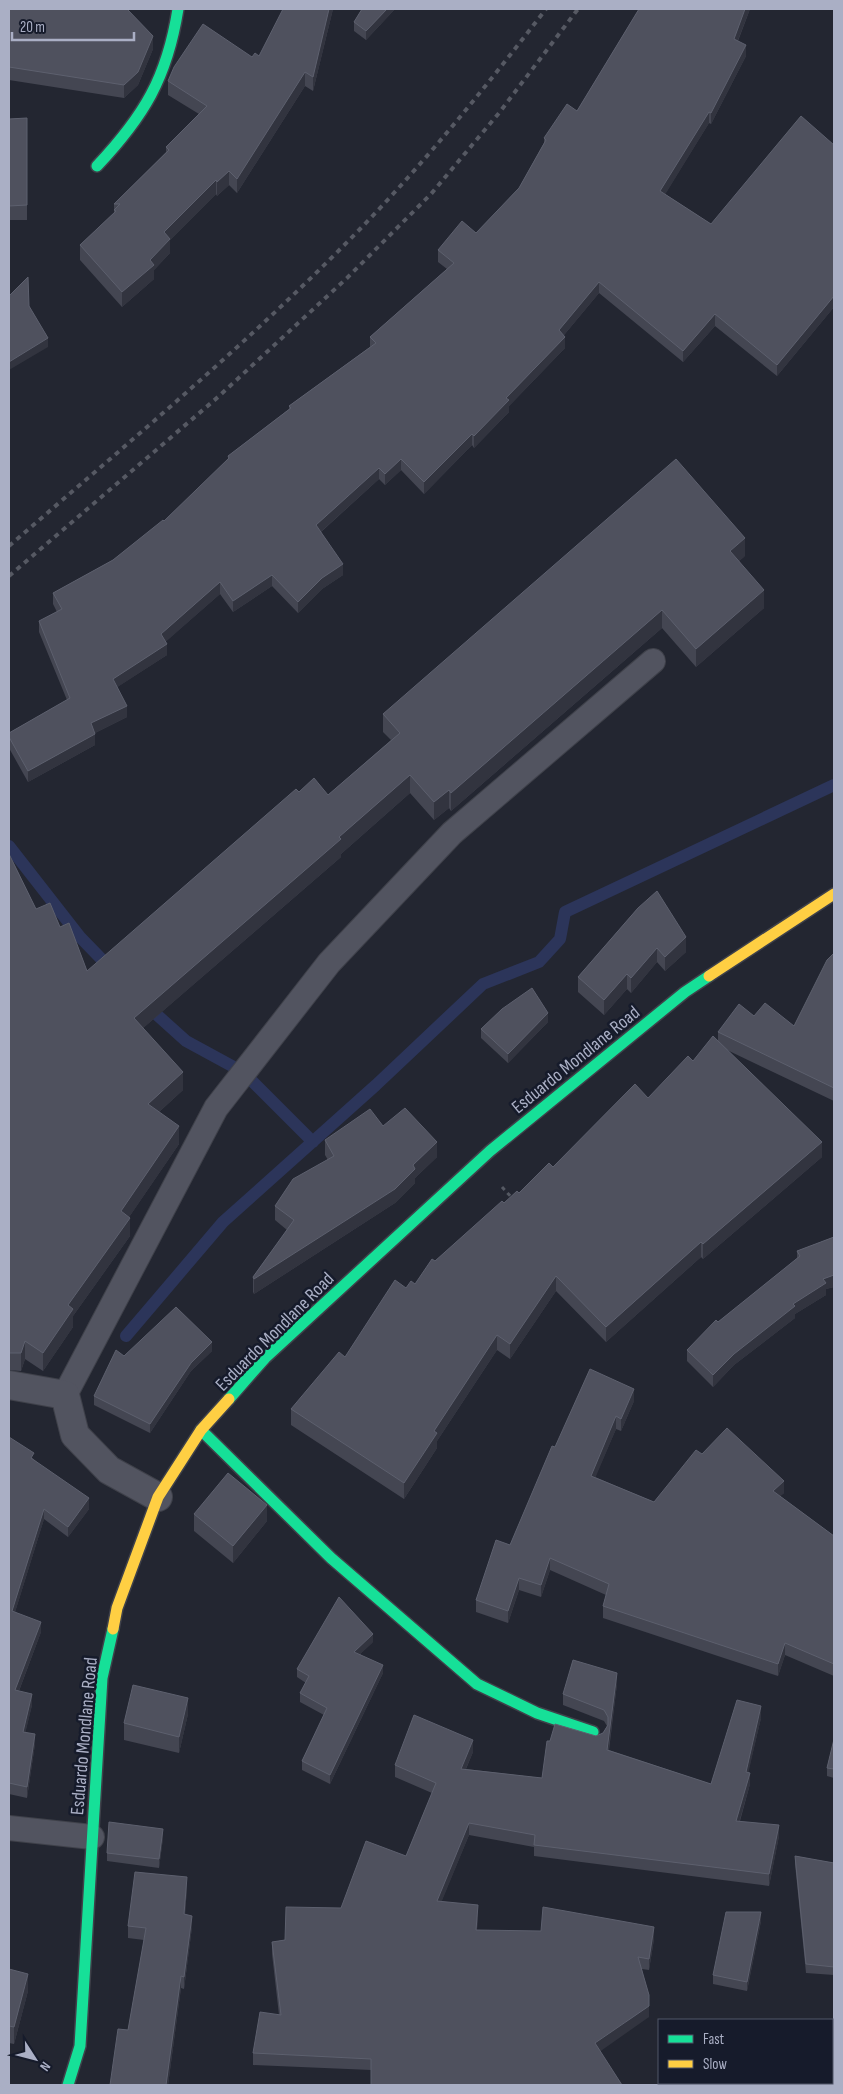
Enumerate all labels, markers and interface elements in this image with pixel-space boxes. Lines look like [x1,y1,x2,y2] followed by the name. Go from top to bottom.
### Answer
[12,10,135,42] scale bar
[20,18,45,37] text: 20 m
[507,1001,645,1119] street label: Esduardo Mondlane Road
[211,1268,339,1396] street label: Esduardo Mondlane Road
[66,1656,103,1816] street label: Esduardo Mondlane Road
[658,2019,833,2084] legend
[703,2030,725,2049] text: Fast
[10,2034,60,2084] north arrow
[703,2055,727,2074] text: Slow
[36,2058,54,2074] text: N

